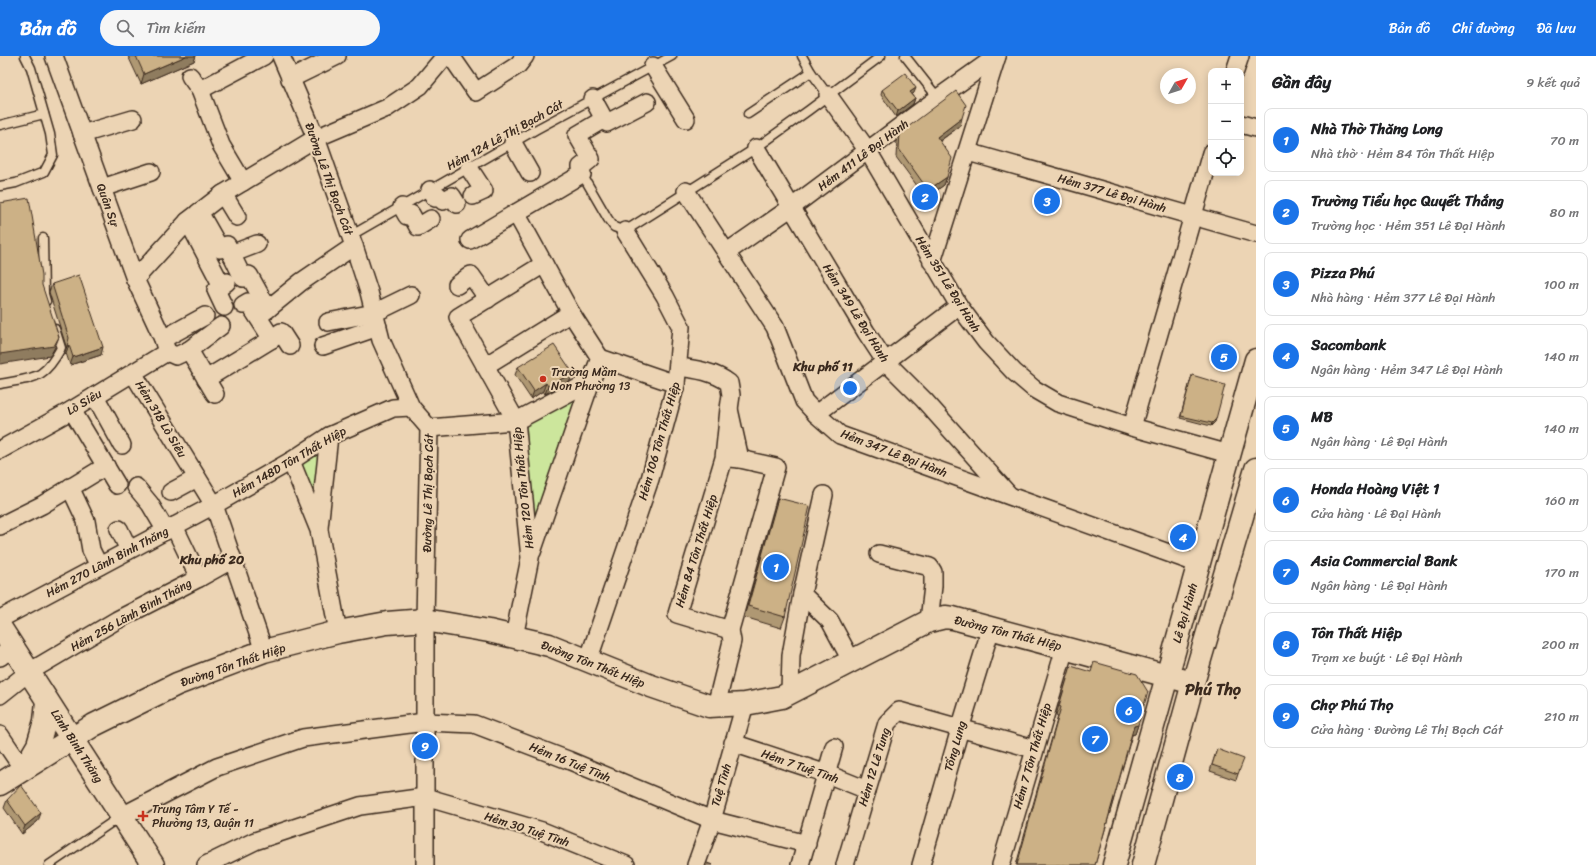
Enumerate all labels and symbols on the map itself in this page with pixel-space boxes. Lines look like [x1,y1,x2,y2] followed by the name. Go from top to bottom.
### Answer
[1160,68,1196,104] north arrow
[442,93,569,176] street label: Hẻm 124 Lê Thị Bạch Cát
[813,113,913,197] street label: Hẻm 411 Lê Đại Hành
[298,119,360,240] street label: Đường Lê Thị Bạch Cát
[1055,167,1169,219] street label: Hẻm 377 Lê Đại Hành
[90,180,127,231] street label: Quân Sự
[912,182,938,212] pin: 2
[1034,186,1060,216] pin: 3
[909,231,987,337] street label: Hẻm 351 Lê Đại Hành
[817,259,895,367] street label: Hẻm 349 Lê Đại Hành
[1211,342,1237,372] pin: 5
[792,355,853,378] district label: Khu phố 11
[551,361,631,397] place label: Trường Mầm Non Phường 13
[538,374,548,384] marker: Trường Mầm Non Phường 13
[129,376,193,463] street label: Hẻm 318 Lò Siêu
[840,378,860,398] your location
[632,379,687,503] street label: Hẻm 106 Tôn Thất Hiệp
[62,382,107,421] street label: Lò Siêu
[228,420,351,504] street label: Hẻm 148D Tôn Thất Hiệp
[837,423,951,483] street label: Hẻm 347 Lê Đại Hành
[506,425,540,550] street label: Hẻm 120 Tôn Thất Hiệp
[416,432,440,553] street label: Đường Lê Thị Bạch Cát
[668,491,724,610] street label: Hẻm 84 Tôn Thất Hiệp
[41,520,173,604] street label: Hẻm 270 Lãnh Binh Thăng
[1170,522,1196,552] pin: 4
[179,548,244,571] district label: Khu phố 20
[763,552,789,582] pin: 1
[66,572,196,658] street label: Hẻm 256 Lãnh Binh Thăng
[1166,580,1204,646] street label: Lê Đại Hành
[952,609,1065,657] street label: Đường Tôn Thất Hiệp
[538,634,649,694] street label: Đường Tôn Thất Hiệp
[177,636,289,693] street label: Đường Tôn Thất Hiệp
[1185,675,1242,704] district label: Phú Thọ
[1116,695,1142,725] pin: 6
[1006,700,1058,812] street label: Hẻm 7 Tôn Thất Hiệp
[45,704,109,788] street label: Lãnh Binh Thăng
[937,718,973,774] street label: Tổng Lung
[1082,724,1108,754] pin: 7
[852,725,896,809] street label: Hẻm 12 Lê Tung
[412,731,438,761] pin: 9
[526,736,614,788] street label: Hẻm 16 Tuệ Tĩnh
[758,742,842,790] street label: Hẻm 7 Tuệ Tĩnh
[704,761,738,809] street label: Tuệ Tĩnh
[1167,762,1193,792] pin: 8
[152,798,254,834] place label: Trung Tâm Y Tế - Phường 13, Quận 11
[482,805,572,853] street label: Hẻm 30 Tuệ Tĩnh
[137,810,149,822] marker: Trung Tâm Y Tế - Phường 13, Quận 11

